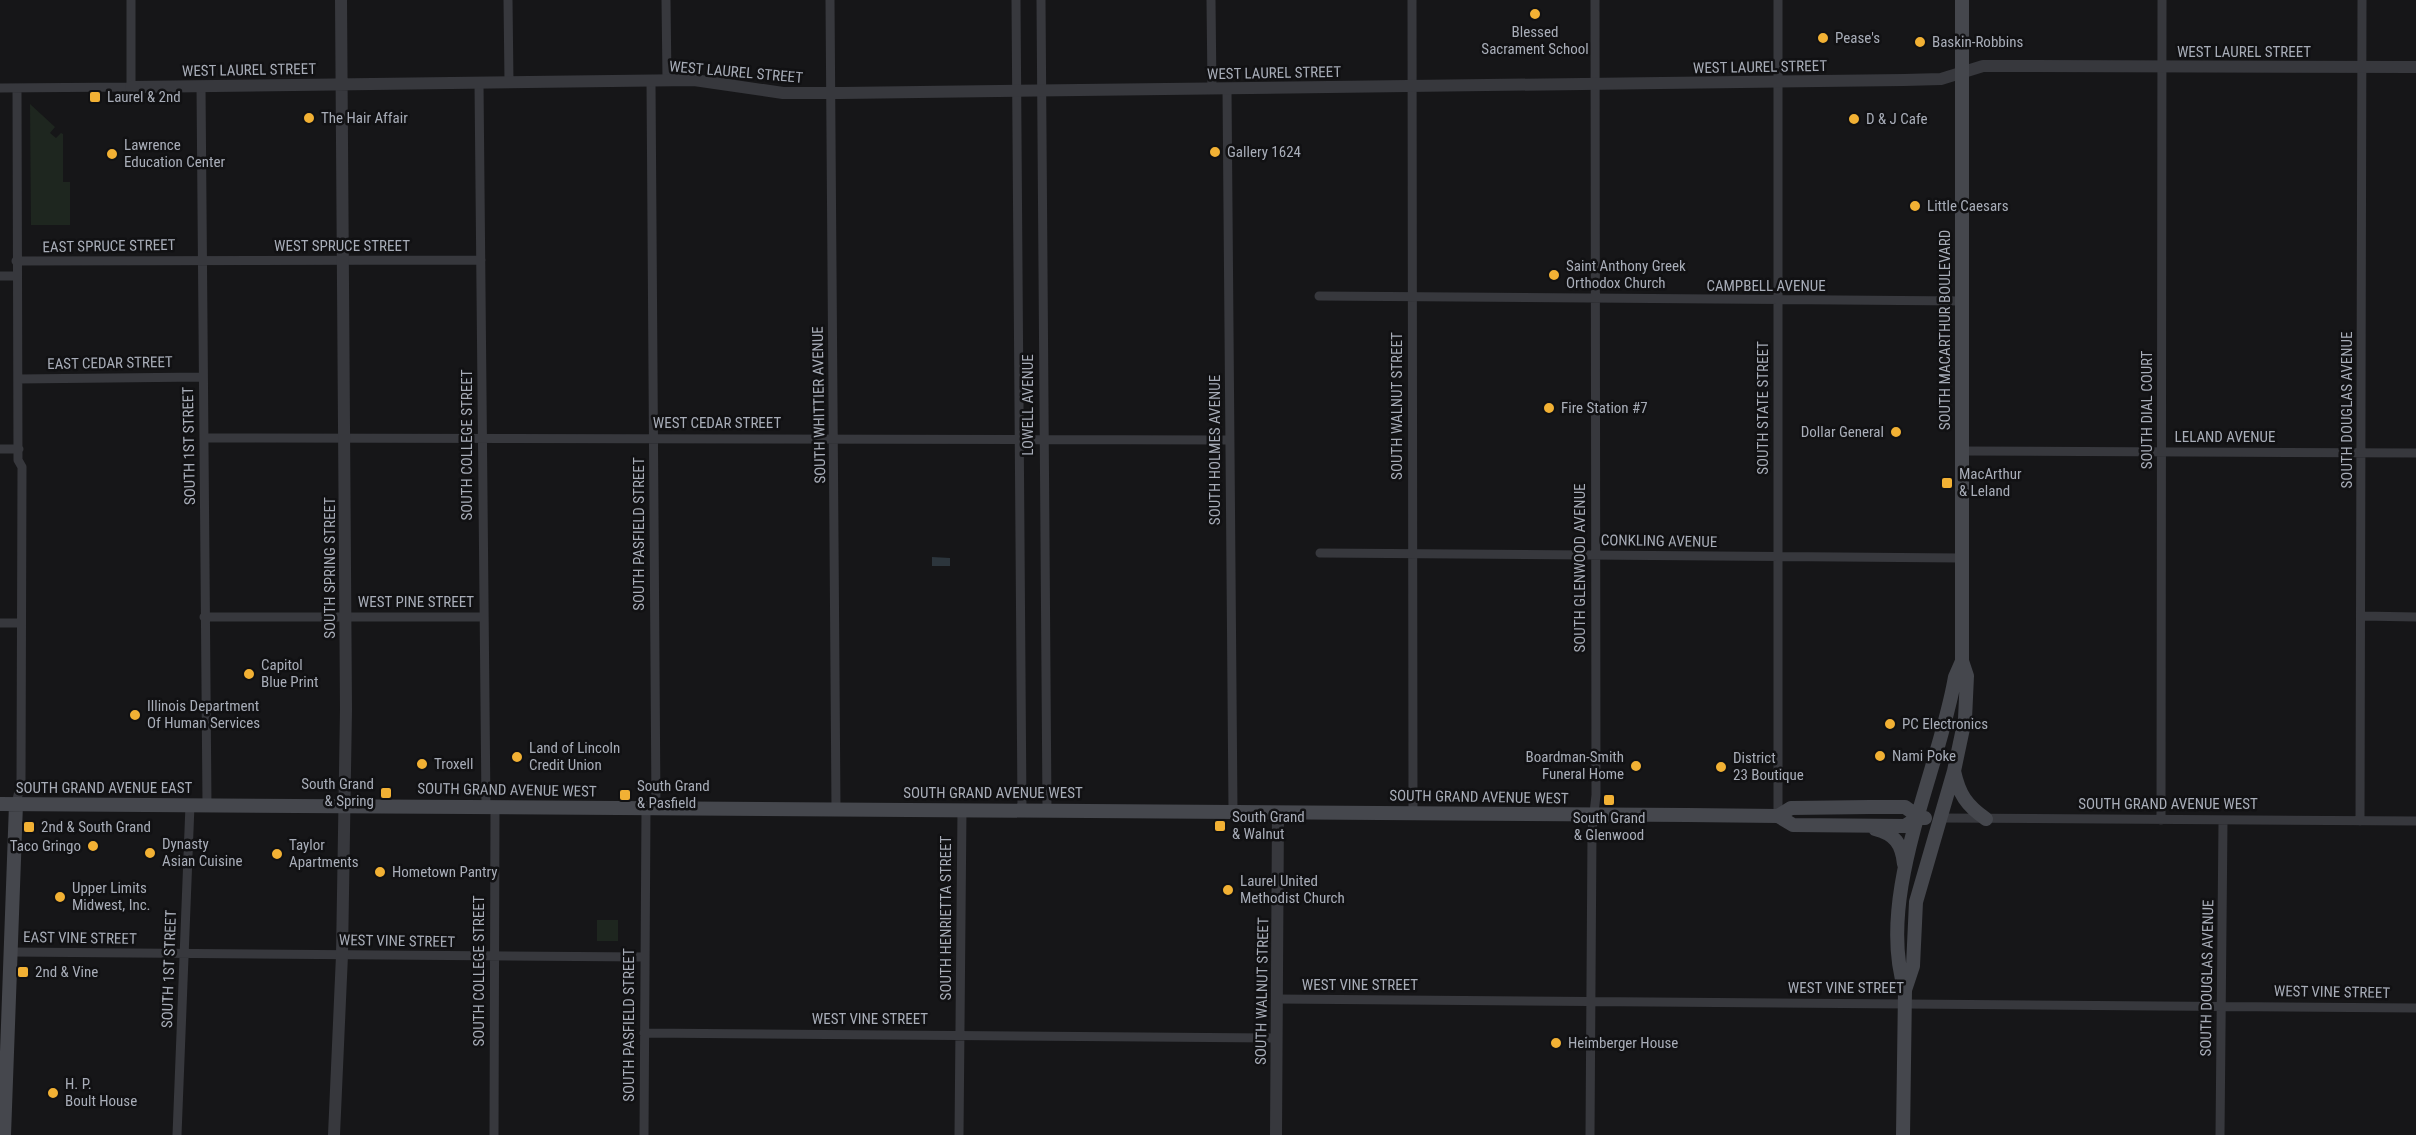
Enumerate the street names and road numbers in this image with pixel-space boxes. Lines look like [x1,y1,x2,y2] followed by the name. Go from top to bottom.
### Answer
[2177,43,2311,61] street label: WEST LAUREL STREET
[668,57,804,87] street label: WEST LAUREL STREET
[1693,57,1827,77] street label: WEST LAUREL STREET
[182,60,316,80] street label: WEST LAUREL STREET
[1207,63,1341,83] street label: WEST LAUREL STREET
[1936,230,1954,430] street label: SOUTH MACARTHUR BOULEVARD
[42,236,176,256] street label: EAST SPRUCE STREET
[274,237,410,255] street label: WEST SPRUCE STREET
[1706,277,1826,295] street label: CAMPBELL AVENUE
[809,326,829,484] street label: SOUTH WHITTIER AVENUE
[1388,332,1406,480] street label: SOUTH WALNUT STREET
[2338,332,2356,488] street label: SOUTH DOUGLAS AVENUE
[1754,341,1772,475] street label: SOUTH STATE STREET
[2138,351,2156,469] street label: SOUTH DIAL COURT
[47,353,173,373] street label: EAST CEDAR STREET
[1019,354,1037,456] street label: LOWELL AVENUE
[458,369,476,521] street label: SOUTH COLLEGE STREET
[1206,375,1224,525] street label: SOUTH HOLMES AVENUE
[179,387,199,505] street label: SOUTH 1ST STREET
[653,414,781,432] street label: WEST CEDAR STREET
[2175,428,2275,446] street label: LELAND AVENUE
[630,457,648,611] street label: SOUTH PASFIELD STREET
[1571,483,1589,653] street label: SOUTH GLENWOOD AVENUE
[321,497,339,639] street label: SOUTH SPRING STREET
[1601,531,1717,551] street label: CONKLING AVENUE
[358,593,474,611] street label: WEST PINE STREET
[16,779,193,797] street label: SOUTH GRAND AVENUE EAST
[417,779,597,801] street label: SOUTH GRAND AVENUE WEST
[903,784,1083,802] street label: SOUTH GRAND AVENUE WEST
[1389,786,1569,808] street label: SOUTH GRAND AVENUE WEST
[2078,795,2258,813] street label: SOUTH GRAND AVENUE WEST
[937,835,955,1000] street label: SOUTH HENRIETTA STREET
[470,895,488,1047] street label: SOUTH COLLEGE STREET
[2197,899,2217,1057] street label: SOUTH DOUGLAS AVENUE
[158,909,180,1028] street label: SOUTH 1ST STREET
[1252,917,1272,1065] street label: SOUTH WALNUT STREET
[23,928,137,948] street label: EAST VINE STREET
[339,931,456,951] street label: WEST VINE STREET
[620,948,638,1102] street label: SOUTH PASFIELD STREET
[1302,976,1418,994] street label: WEST VINE STREET
[1788,979,1904,997] street label: WEST VINE STREET
[2274,982,2391,1002] street label: WEST VINE STREET
[812,1010,928,1028] street label: WEST VINE STREET

